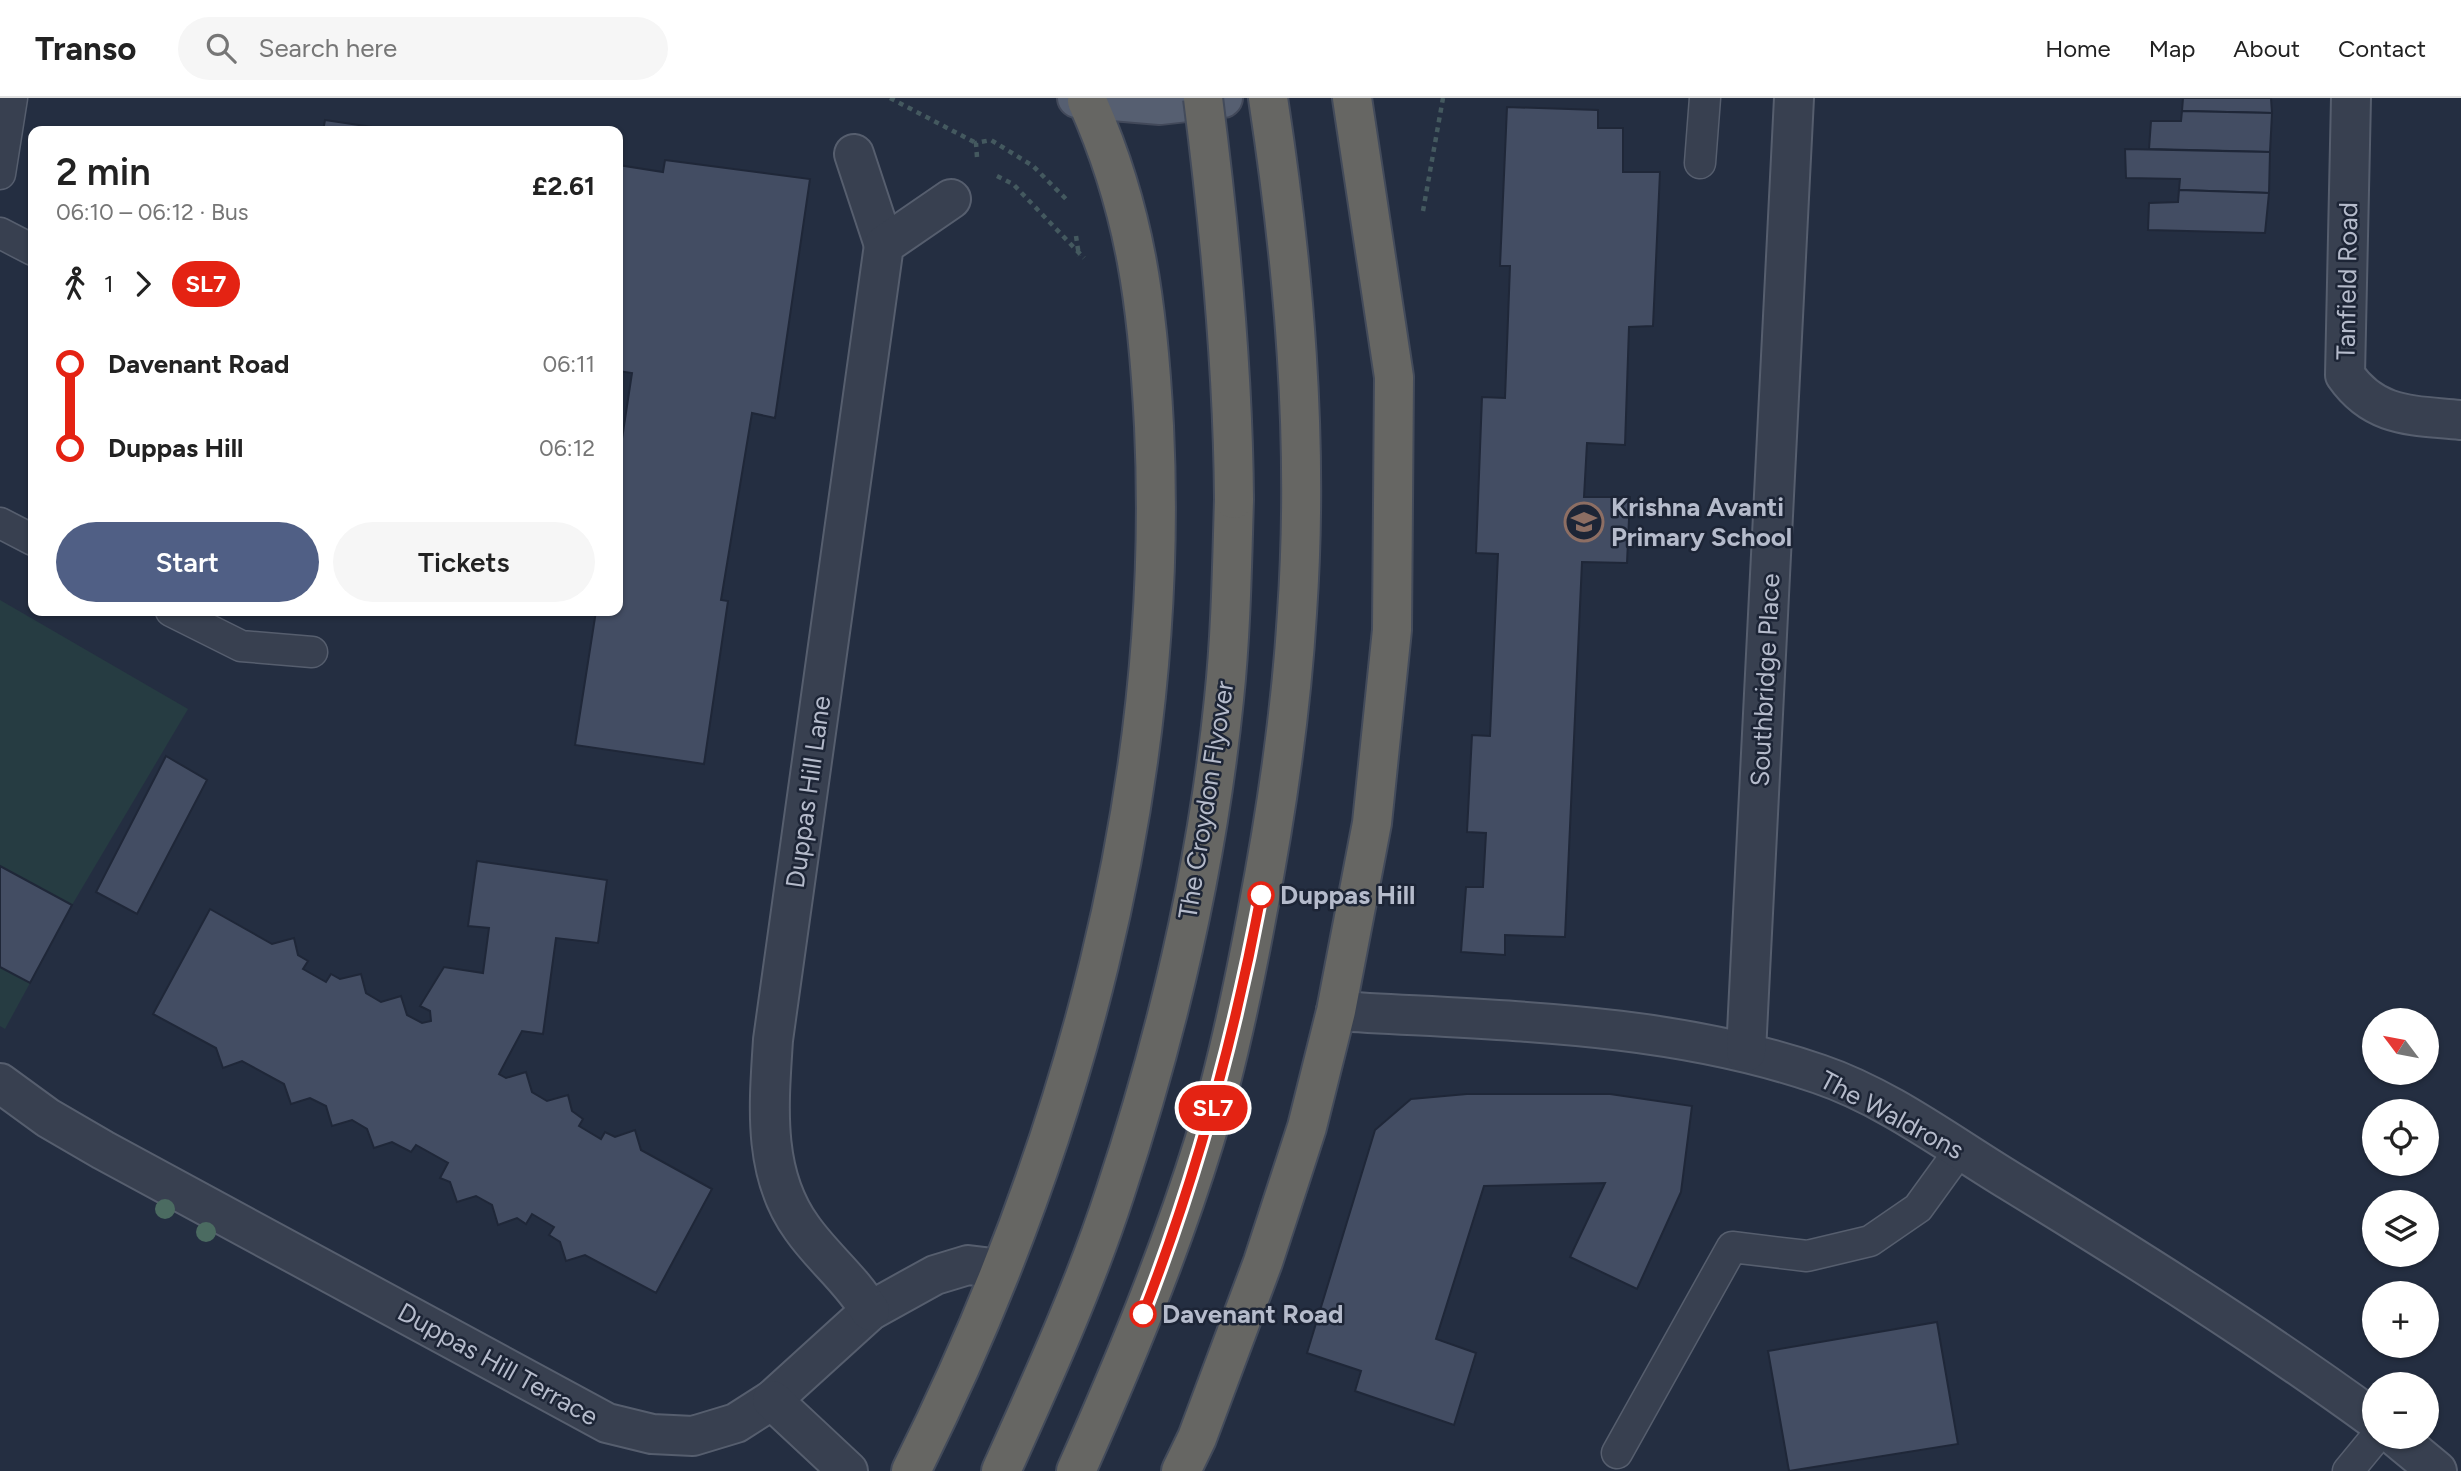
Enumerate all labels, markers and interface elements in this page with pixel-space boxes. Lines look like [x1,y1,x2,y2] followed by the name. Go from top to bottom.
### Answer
[178,17,668,80] search box
[35,29,136,68] text: Transo
[202,29,240,67] icon: search
[258,32,397,64] text: Search here
[2045,34,2111,63] text: Home
[2149,34,2195,63] text: Map
[2233,34,2300,63] text: About
[2338,34,2426,63] text: Contact
[56,149,151,195] text: 2 min
[532,170,595,202] text: £2.61
[56,198,249,226] text: 06:10 – 06:12 · Bus
[2330,202,2364,360] street label: Tanfield Road
[56,265,94,303] icon: walk
[124,265,162,303] icon: forward
[186,269,226,298] text: SL7
[104,270,114,298] text: 1
[108,348,289,380] text: Davenant Road
[542,350,595,378] text: 06:11
[108,432,244,464] text: Duppas Hill
[539,434,595,462] text: 06:12
[1611,491,1792,553] place label: Krishna Avanti Primary School
[1563,501,1605,543] school or university icon: Krishna Avanti Primary School
[56,522,319,602] button: Start
[333,522,595,602] button: Tickets
[1743,573,1787,787] street label: Southbridge Place
[1171,679,1241,921] street label: The Croydon Flyover
[779,694,837,890] street label: Duppas Hill Lane
[1280,879,1416,911] place label: Duppas Hill
[1248,882,1274,908] marker: Duppas Hill
[2362,1008,2440,1085] north arrow
[2362,1008,2439,1449] map controls
[1815,1064,1969,1166] street label: The Waldrons
[1173,1085,1253,1131] line badge: SL7
[1193,1093,1233,1122] text: SL7
[2362,1099,2439,1176] button: locate
[2362,1190,2439,1267] button: layers
[2362,1281,2439,1358] button: +
[392,1296,604,1432] street label: Duppas Hill Terrace
[1162,1298,1343,1330] place label: Davenant Road
[1130,1301,1156,1327] marker: Davenant Road
[2362,1372,2439,1449] button: −

